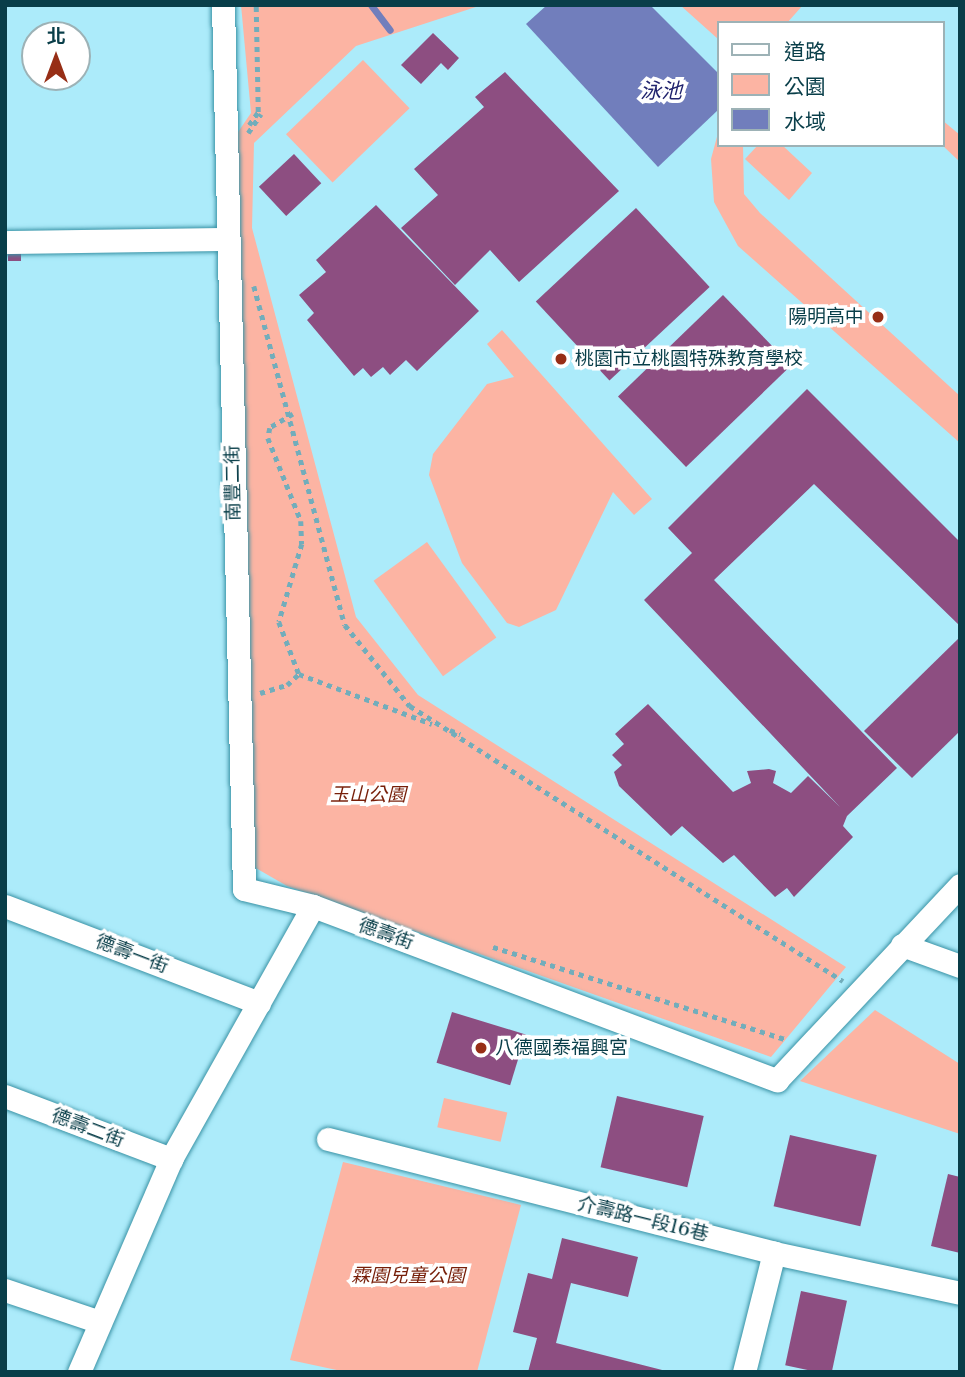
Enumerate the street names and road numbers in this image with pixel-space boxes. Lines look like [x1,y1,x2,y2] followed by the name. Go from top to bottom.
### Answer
[221,445,245,521] street label: 南豐二街
[355,914,417,954] street label: 德壽街
[92,930,172,978] street label: 德壽一街
[48,1104,128,1152] street label: 德壽二街
[575,1192,711,1246] street label: 介壽路一段16巷

